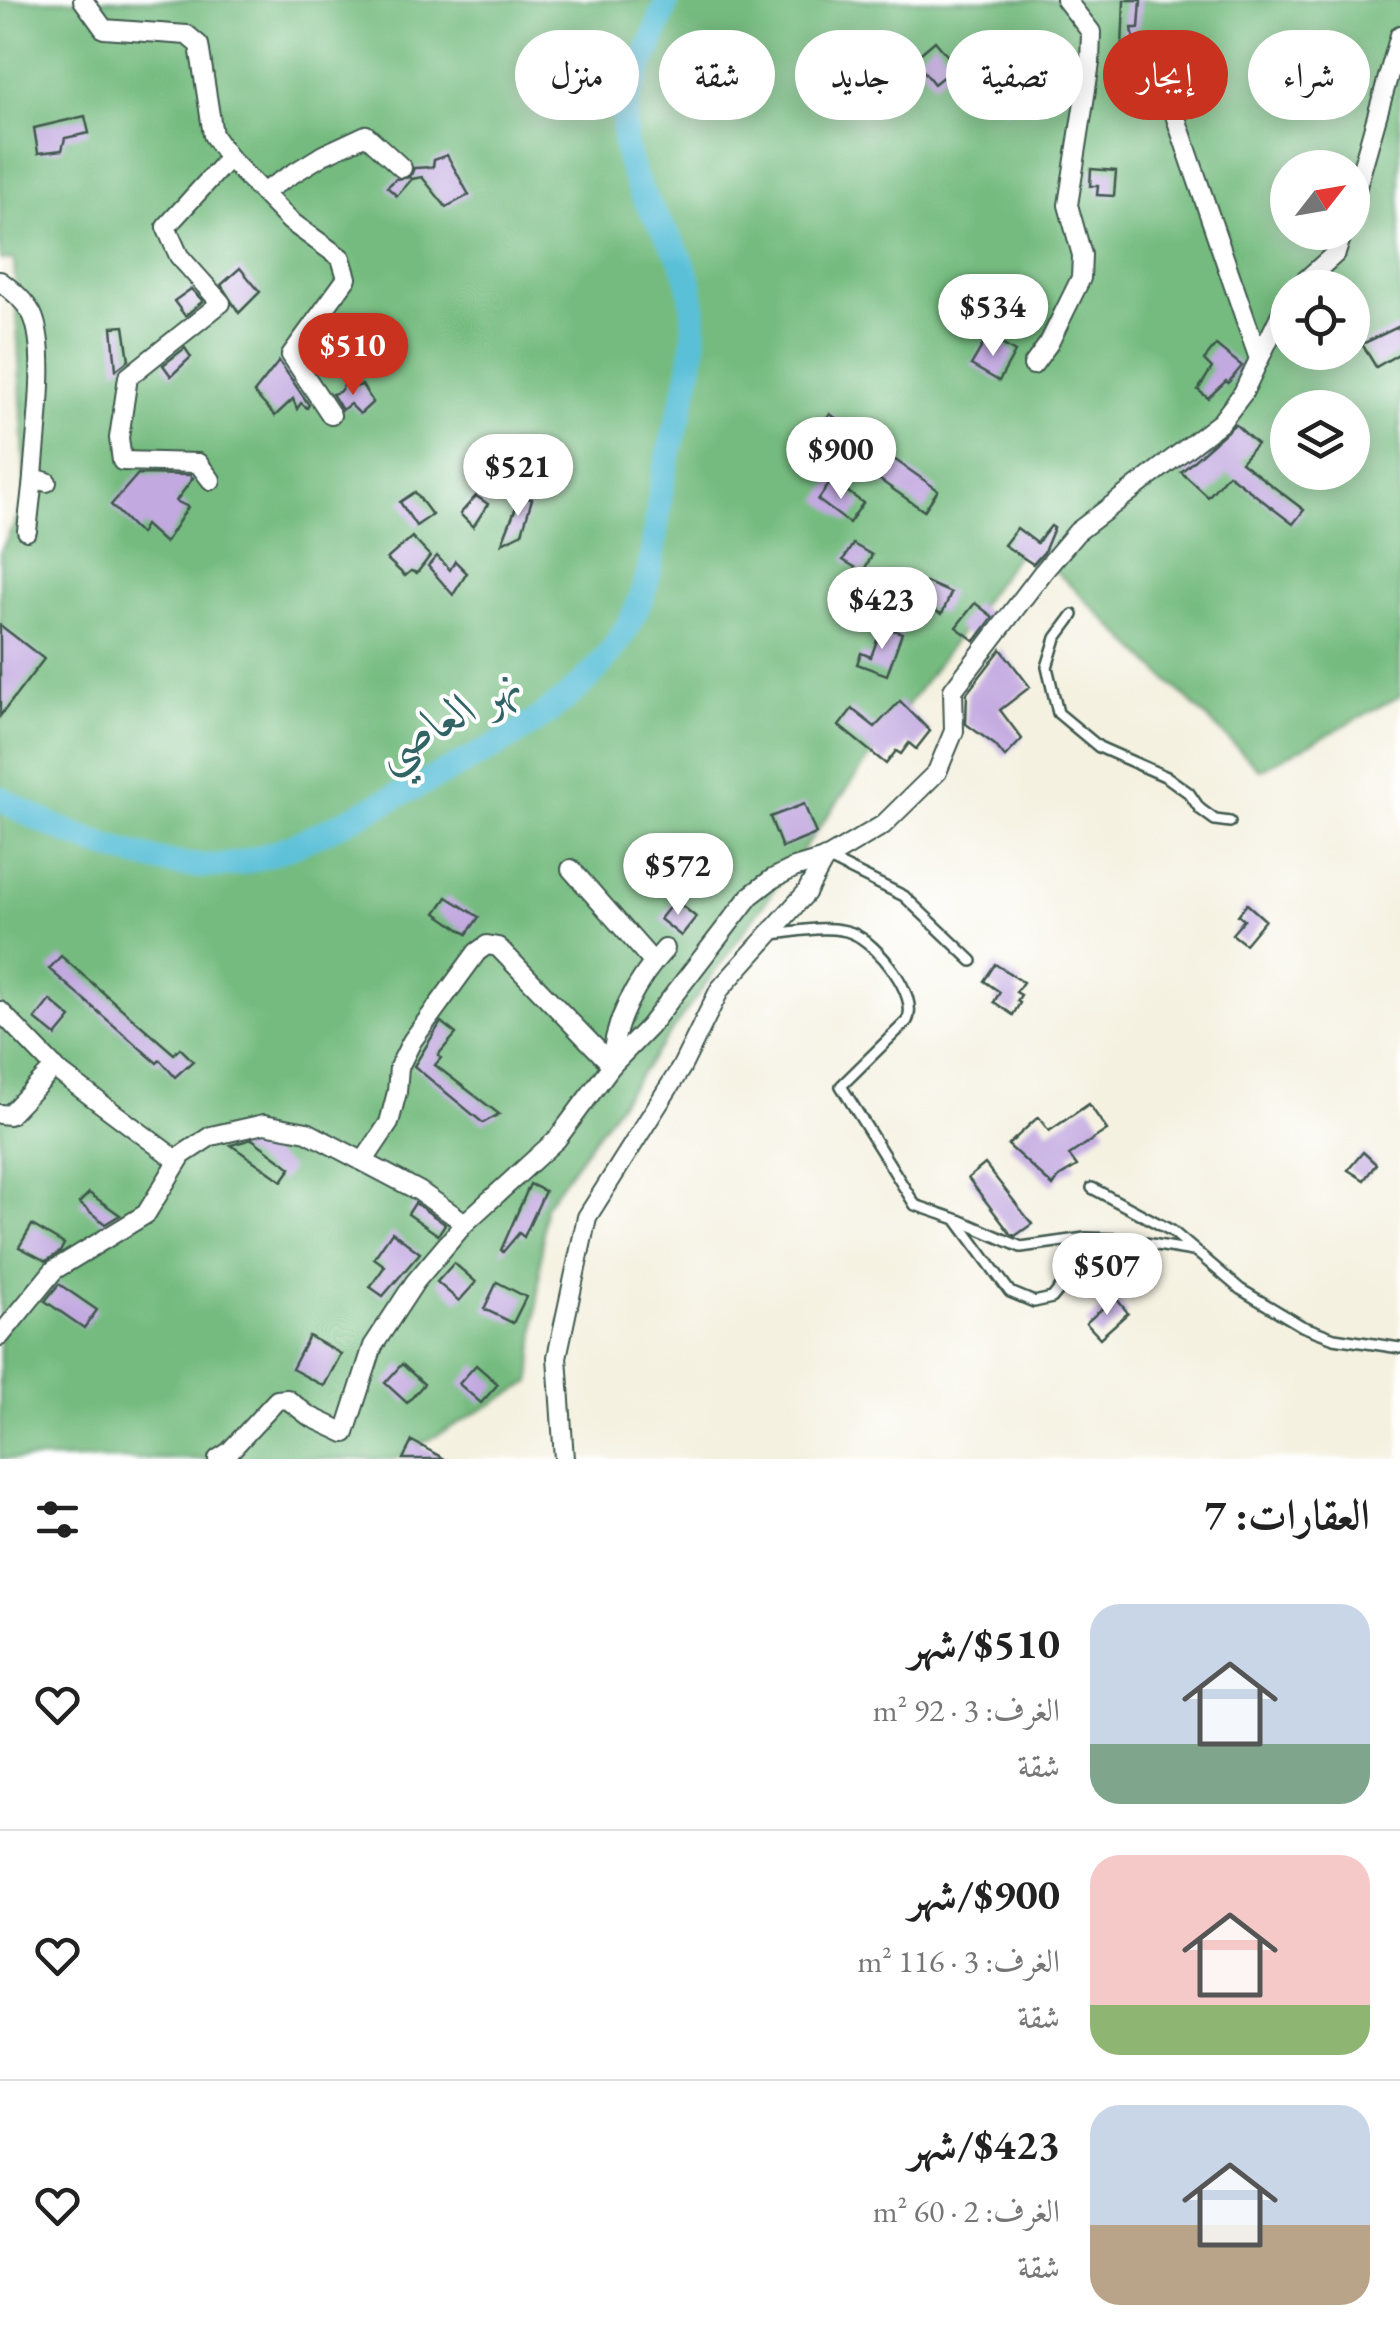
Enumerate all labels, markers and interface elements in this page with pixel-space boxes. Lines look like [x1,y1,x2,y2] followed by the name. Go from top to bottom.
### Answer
[515,30,639,120] chip: منزل
[659,30,775,120] chip: شقة
[795,30,926,120] chip: جديد
[946,30,1083,120] chip: تصفية
[1103,30,1228,120] chip: إيجار
[1248,30,1370,120] chip: شراء
[1270,150,1370,250] north arrow
[1270,150,1370,490] map controls
[1270,270,1370,370] button: locate
[934,274,1052,359] pin: $534
[960,285,1026,327] text: $534
[294,313,412,398] pin: $510
[320,324,386,366] text: $510
[1270,390,1370,490] button: layers
[782,417,900,502] pin: $900
[808,428,874,470] text: $900
[459,434,577,519] pin: $521
[485,445,551,487] text: $521
[823,567,941,652] pin: $423
[849,578,915,620] text: $423
[362,650,539,794] water label: نهر العاصي
[619,833,737,918] pin: $572
[645,844,711,886] text: $572
[1048,1233,1166,1318] pin: $507
[1074,1244,1140,1286] text: $507
[1204,1487,1370,1542] text: العقارات: 7
[30,1492,85,1547] icon: filters
[909,1616,1060,1671] text: $510/شهر
[1170,1644,1290,1764] icon: home
[30,1677,85,1732] icon: heart
[873,1689,1060,1731] text: الغرف: 3 · 92 m²
[1018,1745,1060,1787] text: شقة
[909,1867,1060,1922] text: $900/شهر
[1170,1895,1290,2015] icon: home
[30,1928,85,1983] icon: heart
[857,1940,1060,1982] text: الغرف: 3 · 116 m²
[1018,1996,1060,2038] text: شقة
[909,2117,1060,2172] text: $423/شهر
[1170,2145,1290,2265] icon: home
[30,2178,85,2233] icon: heart
[873,2190,1060,2232] text: الغرف: 2 · 60 m²
[1018,2246,1060,2288] text: شقة

